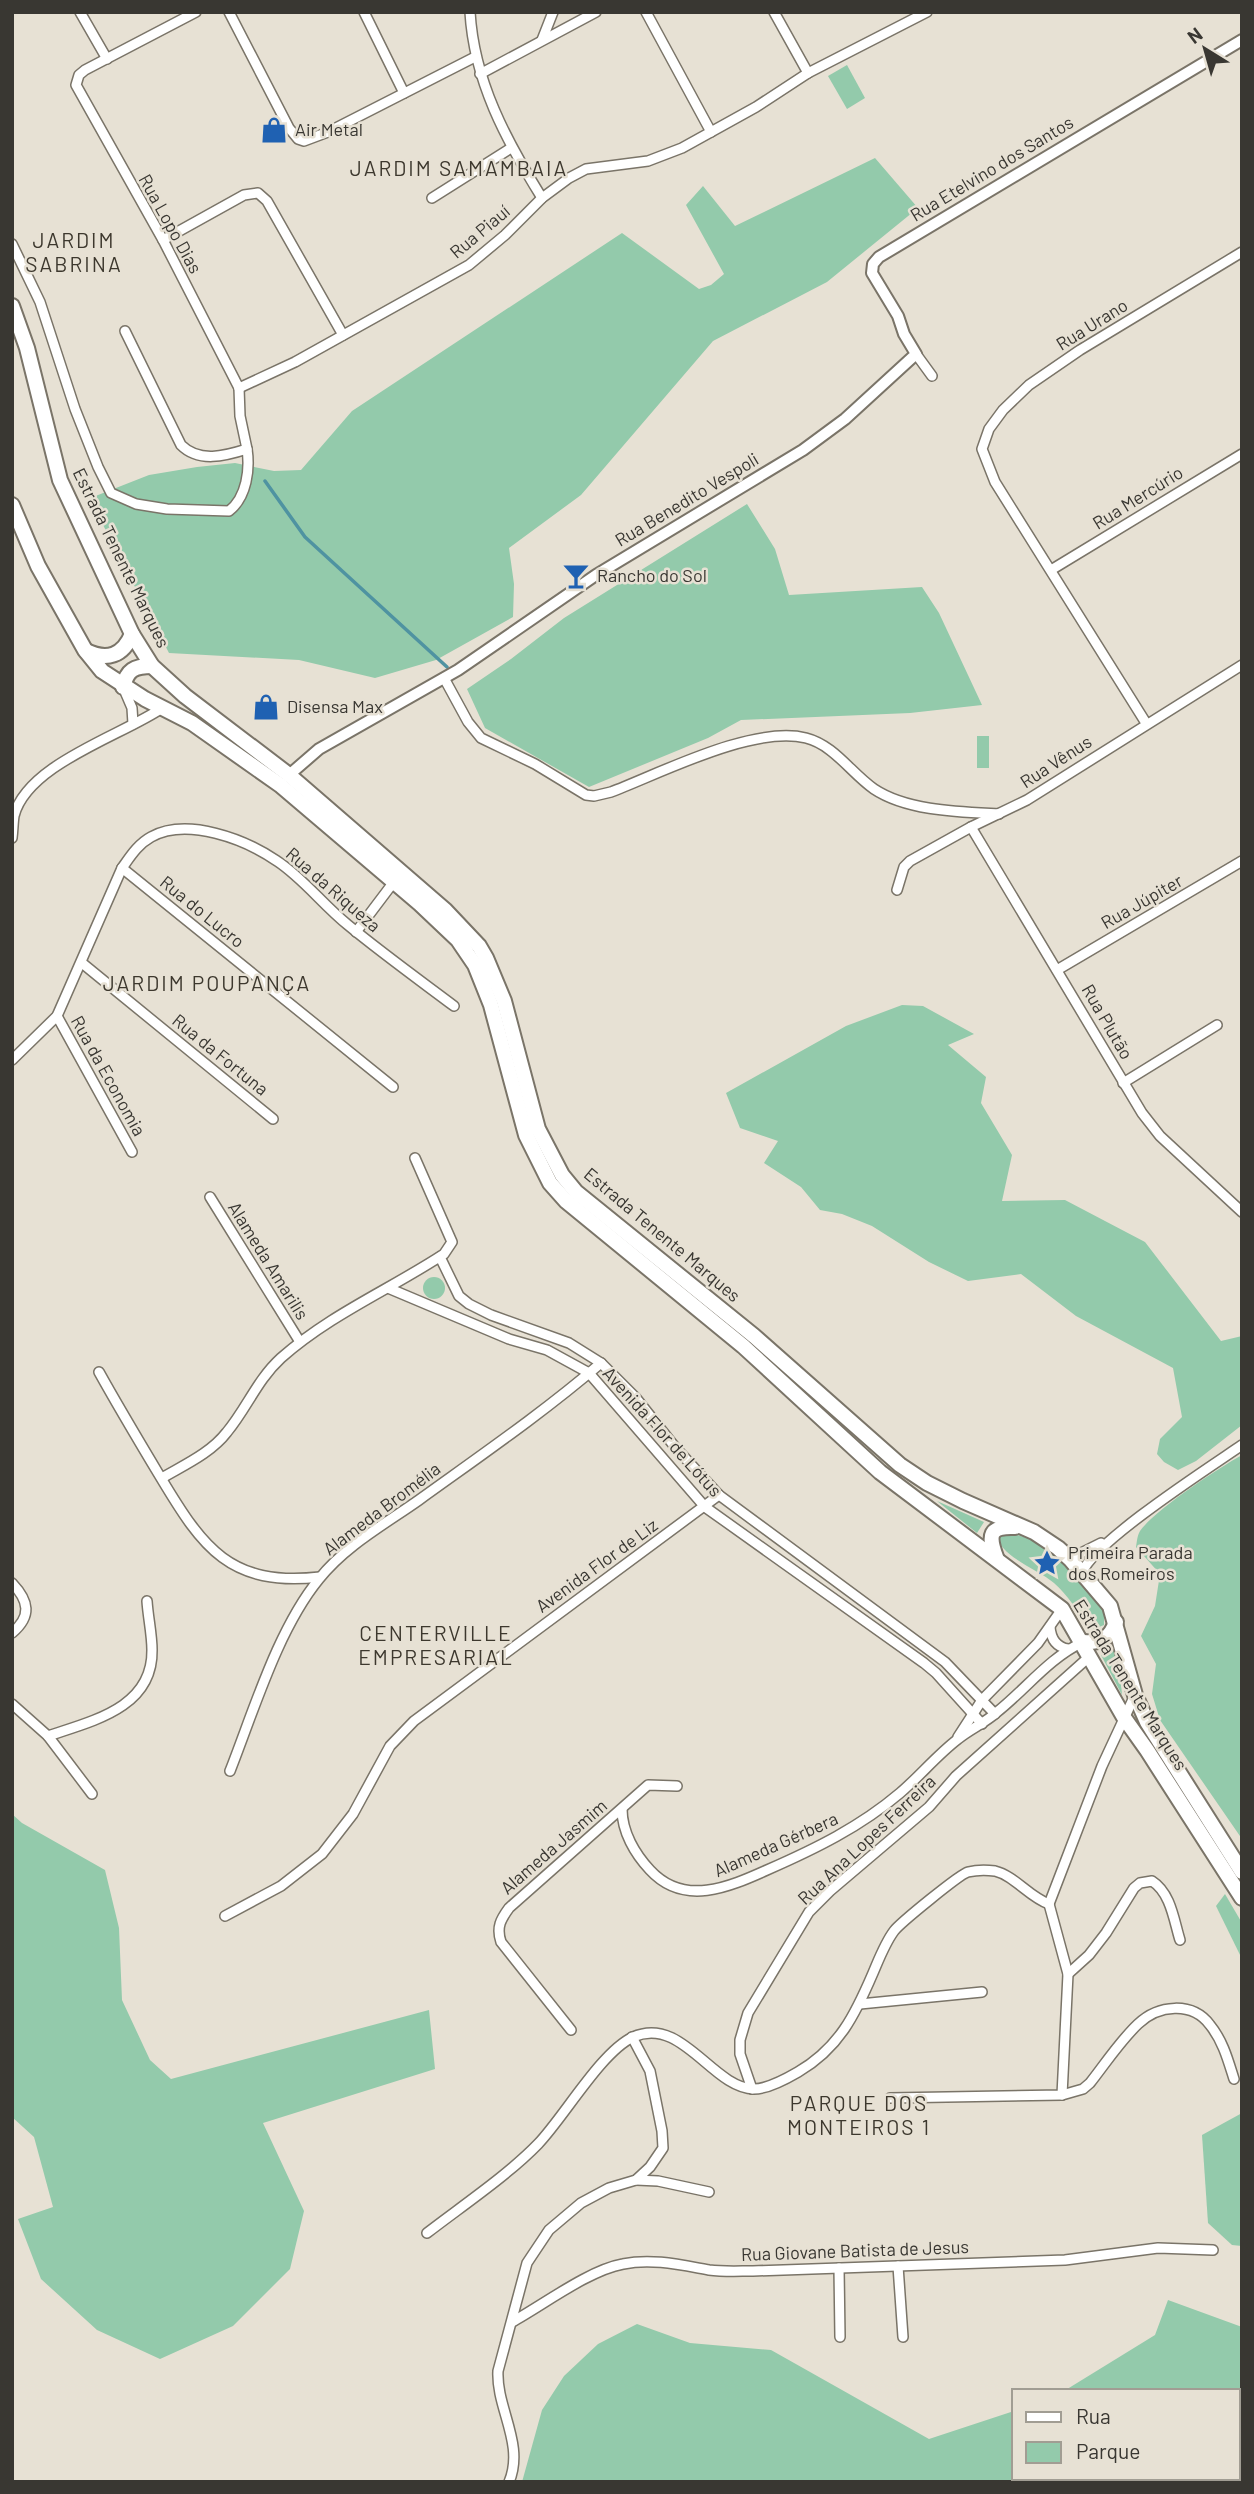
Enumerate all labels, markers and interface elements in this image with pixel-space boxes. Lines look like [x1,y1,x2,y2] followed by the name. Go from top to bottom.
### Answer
[1170,14,1240,84] north arrow
[1182,22,1206,48] text: N
[906,111,1077,226] street label: Rua Etelvino dos Santos
[259,115,289,145] shop icon: Air Metal
[295,118,363,140] place label: Air Metal
[350,155,568,180] district label: JARDIM SAMAMBAIA
[135,170,207,277] street label: Rua Lopo Dias
[445,200,514,263] street label: Rua Piauí
[25,227,123,276] district label: JARDIM SABRINA
[1052,294,1131,355] street label: Rua Urano
[611,448,762,551] street label: Rua Benedito Vespoli
[1088,461,1187,534] street label: Rua Mercúrio
[69,464,175,651] street label: Estrada Tenente Marques
[561,561,591,591] bar icon: Rancho do Sol
[597,564,707,586] place label: Rancho do Sol
[251,692,281,722] shop icon: Disensa Max
[287,695,383,717] place label: Disensa Max
[1016,730,1095,792] street label: Rua Vênus
[282,842,385,936] street label: Rua da Riqueza
[1097,869,1187,933] street label: Rua Júpiter
[156,871,249,952] street label: Rua do Lucro
[103,970,311,995] district label: JARDIM POUPANÇA
[1078,980,1138,1063] street label: Rua Plutão
[168,1009,273,1100] street label: Rua da Fortuna
[67,1012,151,1140] street label: Rua da Economia
[580,1162,745,1306] street label: Estrada Tenente Marques
[224,1197,314,1323] street label: Alameda Amarilis
[599,1362,727,1501] street label: Avenida Flor de Lótus
[318,1457,444,1559] street label: Alameda Bromélia
[531,1514,662,1617] street label: Avenida Flor de Liz
[1068,1541,1193,1584] place label: Primeira Parada dos Romeiros
[1032,1548,1062,1578] place icon: Primeira Parada dos Romeiros
[1069,1595,1192,1774] street label: Estrada Tenente Marques
[358,1620,514,1669] district label: CENTERVILLE EMPRESARIAL
[793,1770,940,1909] street label: Rua Ana Lopes Ferreira
[496,1794,611,1898] street label: Alameda Jasmim
[710,1807,841,1881] street label: Alameda Gérbera
[787,2090,931,2139] district label: PARQUE DOS MONTEIROS 1
[741,2235,969,2265] street label: Rua Giovane Batista de Jesus
[1012,2389,1240,2480] legend
[1076,2403,1111,2428] text: Rua
[1076,2438,1141,2463] text: Parque

